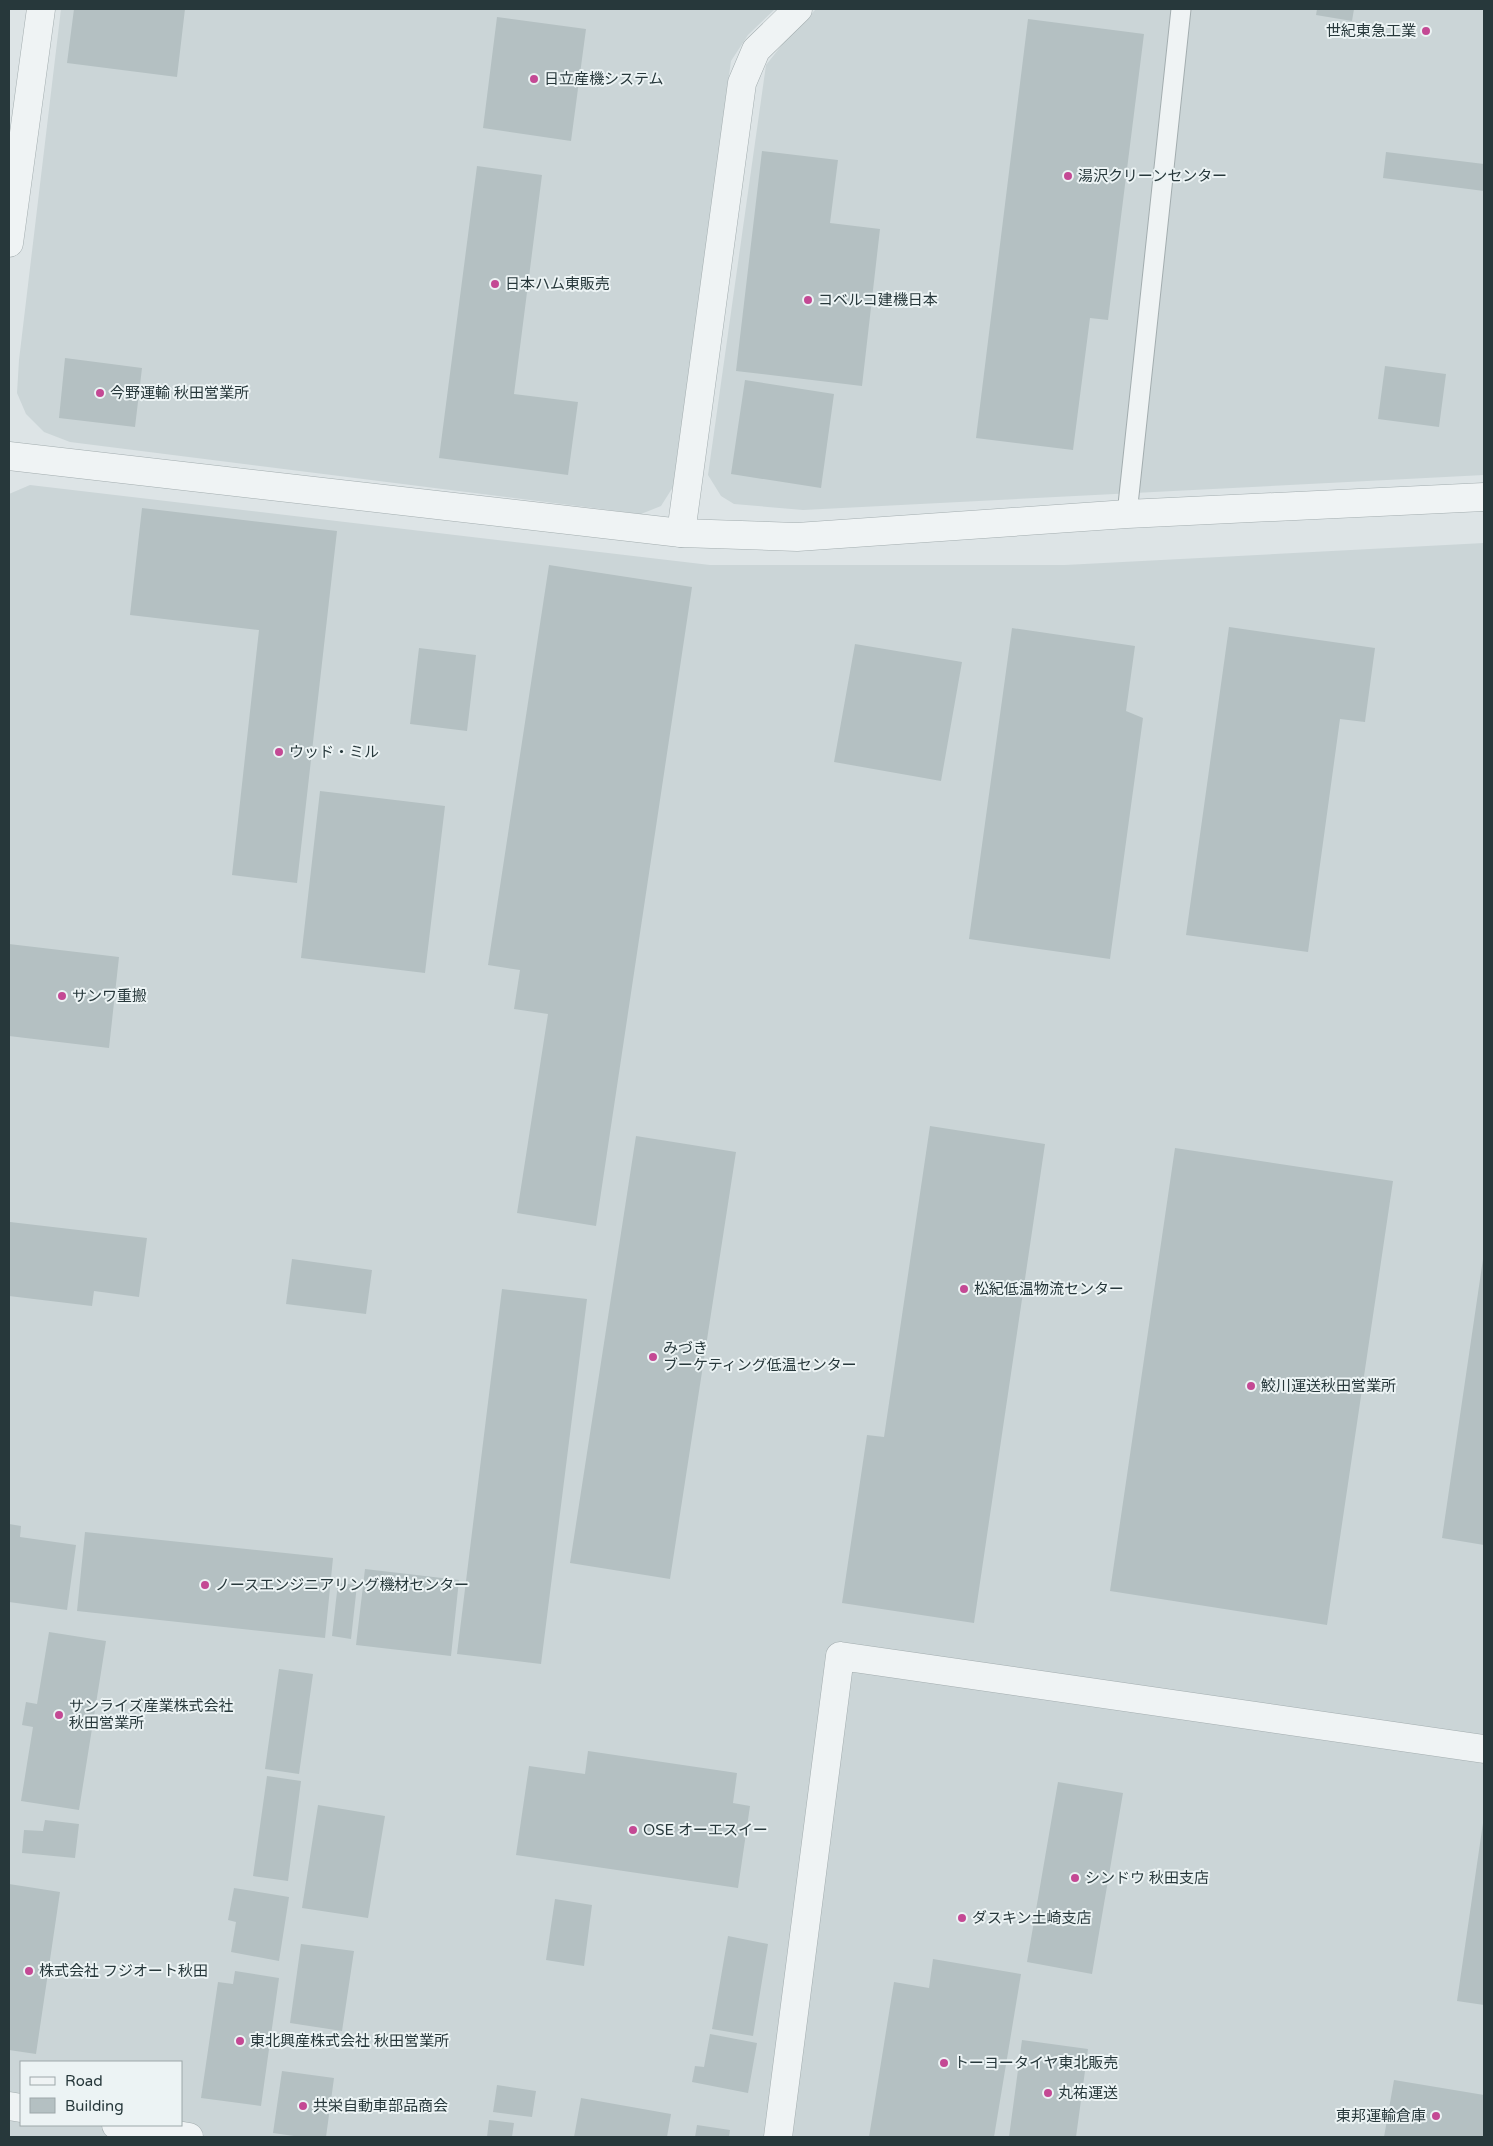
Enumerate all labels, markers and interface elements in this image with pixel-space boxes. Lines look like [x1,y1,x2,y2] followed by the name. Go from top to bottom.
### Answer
[1326,22,1416,40] place label: 世紀東急工業
[1420,25,1432,37] marker: 世紀東急工業
[544,70,664,88] place label: 日立産機システム
[528,73,540,85] marker: 日立産機システム
[1078,167,1227,185] place label: 湯沢クリーンセンター
[1062,170,1074,182] marker: 湯沢クリーンセンター
[505,275,610,293] place label: 日本ハム東販売
[489,278,501,290] marker: 日本ハム東販売
[818,291,938,309] place label: コベルコ建機日本
[802,294,814,306] marker: コベルコ建機日本
[110,384,249,402] place label: 今野運輸 秋田営業所
[94,387,106,399] marker: 今野運輸 秋田営業所
[289,743,379,761] place label: ウッド・ミル
[273,746,285,758] marker: ウッド・ミル
[72,987,147,1005] place label: サンワ重搬
[56,990,68,1002] marker: サンワ重搬
[974,1280,1124,1298] place label: 松紀低温物流センター
[958,1283,970,1295] marker: 松紀低温物流センター
[663,1339,857,1374] place label: みづき ブーケティング低温センター
[647,1351,659,1363] marker: みづき ブーケティング低温センター
[1261,1377,1396,1395] place label: 鮫川運送秋田営業所
[1245,1380,1257,1392] marker: 鮫川運送秋田営業所
[215,1576,469,1594] place label: ノースエンジニアリング機材センター
[199,1579,211,1591] marker: ノースエンジニアリング機材センター
[69,1697,234,1732] place label: サンライズ産業株式会社 秋田営業所
[53,1709,65,1721] marker: サンライズ産業株式会社 秋田営業所
[643,1821,768,1839] place label: OSE オーエスイー
[627,1824,639,1836] marker: OSE オーエスイー
[1085,1869,1209,1887] place label: シンドウ 秋田支店
[1069,1872,1081,1884] marker: シンドウ 秋田支店
[972,1909,1092,1927] place label: ダスキン土崎支店
[956,1912,968,1924] marker: ダスキン土崎支店
[39,1962,208,1980] place label: 株式会社 フジオート秋田
[23,1965,35,1977] marker: 株式会社 フジオート秋田
[250,2032,449,2050] place label: 東北興産株式会社 秋田営業所
[234,2035,246,2047] marker: 東北興産株式会社 秋田営業所
[954,2054,1119,2072] place label: トーヨータイヤ東北販売
[938,2057,950,2069] marker: トーヨータイヤ東北販売
[20,2061,182,2126] legend
[65,2072,103,2090] text: Road
[1058,2084,1118,2102] place label: 丸祐運送
[1042,2087,1054,2099] marker: 丸祐運送
[65,2097,124,2115] text: Building
[313,2097,448,2115] place label: 共栄自動車部品商会
[297,2100,309,2112] marker: 共栄自動車部品商会
[1336,2107,1426,2125] place label: 東邦運輸倉庫
[1430,2110,1442,2122] marker: 東邦運輸倉庫

